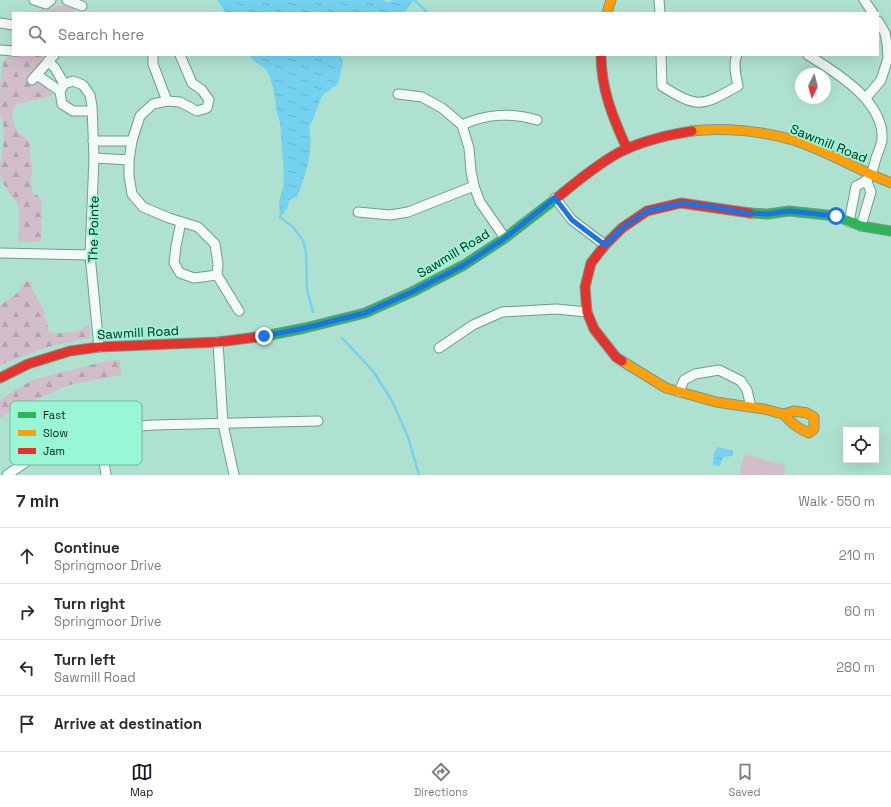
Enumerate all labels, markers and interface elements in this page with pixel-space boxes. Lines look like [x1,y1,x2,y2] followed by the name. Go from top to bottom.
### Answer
[12,12,879,56] search box
[26,23,48,45] icon: search
[58,25,144,44] text: Search here
[795,68,831,104] north arrow
[788,120,870,167] street label: Sawmill Road
[84,196,103,263] street label: The Pointe
[827,207,845,225] route start
[414,225,493,282] street label: Sawmill Road
[97,322,179,343] street label: Sawmill Road
[255,327,273,345] route end
[10,401,142,465] legend
[43,408,66,422] text: Fast
[43,426,68,440] text: Slow
[843,427,879,463] map controls
[843,427,879,463] button: locate
[43,444,65,458] text: Jam
[16,490,59,512] text: 7 min
[799,493,875,510] text: Walk · 550 m
[54,538,120,557] text: Continue
[16,545,38,567] icon: ahead
[839,547,875,564] text: 210 m
[54,557,161,574] text: Springmoor Drive
[54,594,125,613] text: Turn right
[16,601,38,623] icon: right
[844,603,875,620] text: 60 m
[54,613,161,630] text: Springmoor Drive
[54,650,116,669] text: Turn left
[16,657,38,679] icon: left
[836,659,875,676] text: 280 m
[54,669,136,686] text: Sawmill Road
[16,713,38,735] icon: arrive
[54,714,202,733] text: Arrive at destination
[130,761,153,799] tab: Map
[414,761,468,799] tab: Directions
[729,761,761,799] tab: Saved

